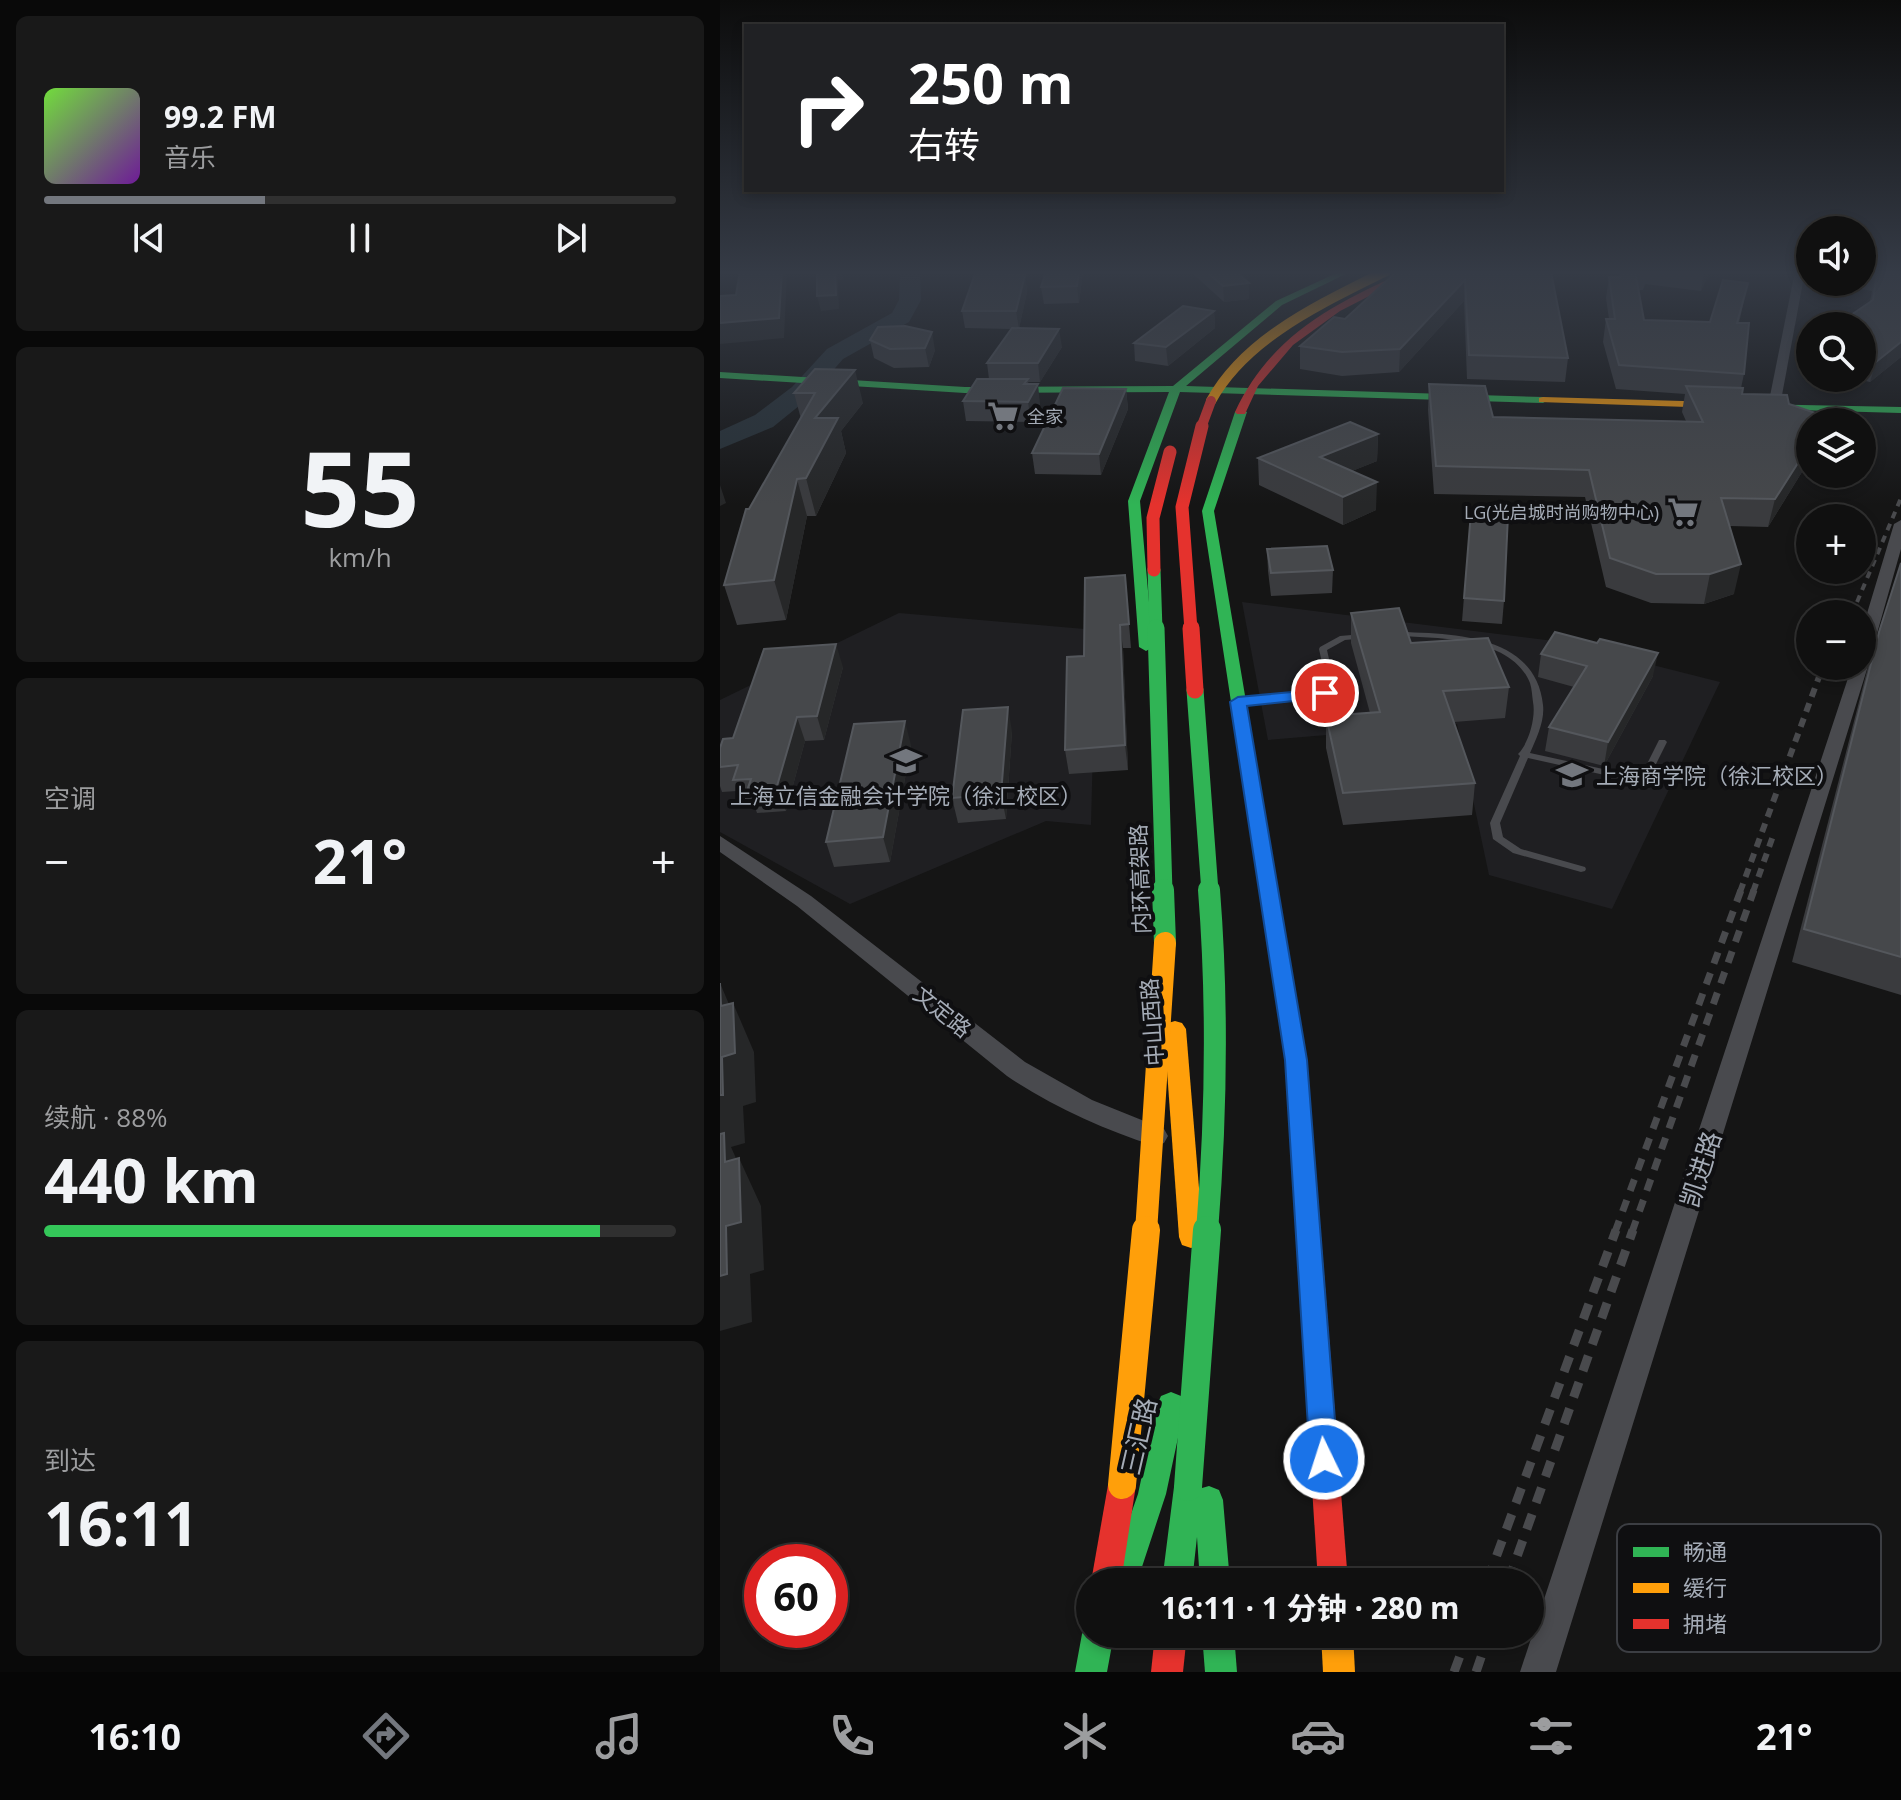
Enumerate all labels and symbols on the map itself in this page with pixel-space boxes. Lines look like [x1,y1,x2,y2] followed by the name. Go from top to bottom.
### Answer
[986,399,1020,433] supermarket icon: 全家
[1027,404,1063,428] place label: 全家
[1666,495,1700,529] supermarket icon: LG(光启城时尚购物中心)
[1464,500,1659,524] place label: LG(光启城时尚购物中心)
[1291,659,1359,727] pin
[889,744,923,778] school or university icon: 上海立信金融会计学院（徐汇校区）
[1555,758,1589,792] school or university icon: 上海商学院（徐汇校区）
[1596,760,1838,790] place label: 上海商学院（徐汇校区）
[730,780,1082,810] place label: 上海立信金融会计学院（徐汇校区）
[1122,824,1156,934] street label: 内环高架路
[1133,977,1169,1067] street label: 中山西路
[908,979,978,1043] street label: 文定路
[1671,1126,1729,1212] street label: 凯进路
[1112,1394,1164,1478] street label: 三汇路
[1282,1417,1366,1501] position arrow
[1617,1524,1881,1652] legend
[1683,1536,1727,1566] text: 畅通
[744,1544,848,1648] speed limit sign: 60
[1683,1572,1727,1602] text: 缓行
[1683,1608,1727,1638] text: 拥堵

